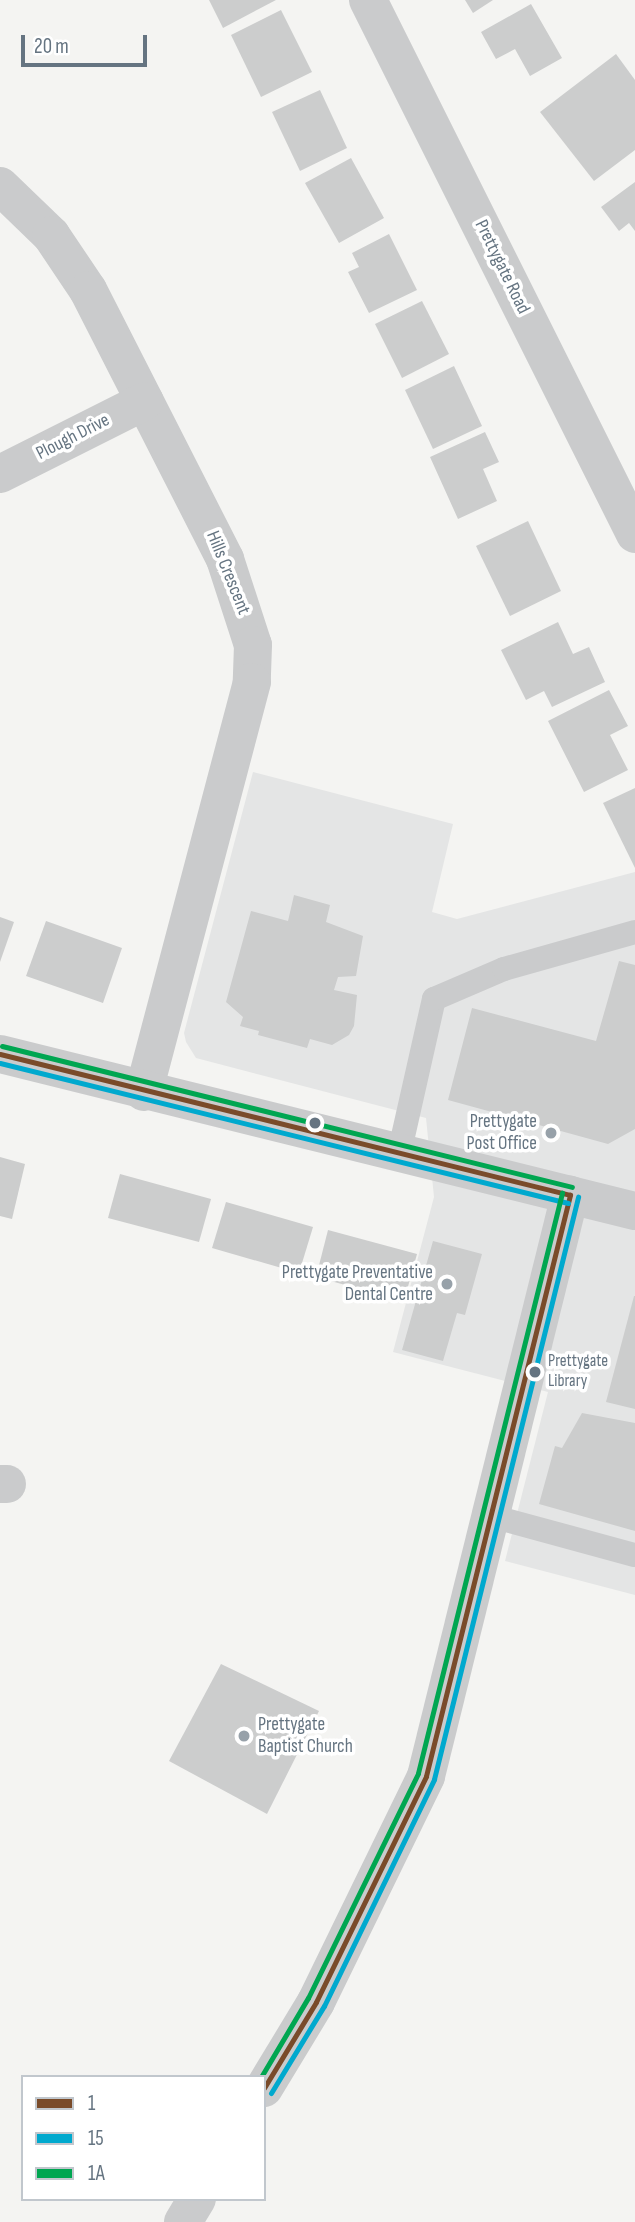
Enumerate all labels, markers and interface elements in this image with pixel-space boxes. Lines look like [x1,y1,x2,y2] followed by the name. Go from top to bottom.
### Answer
[24,21,150,65] scale bar
[34,34,69,59] text: 20 m
[469,216,535,318] street label: Prettygate Road
[33,409,113,465] street label: Plough Drive
[201,528,255,618] street label: Hills Crescent
[467,1111,537,1155] place label: Prettygate Post Office
[308,1116,322,1130] unlabelled marker
[543,1125,559,1141] marker: Prettygate Post Office
[282,1262,433,1306] place label: Prettygate Preventative Dental Centre
[439,1276,455,1292] marker: Prettygate Preventative Dental Centre
[548,1352,608,1392] place label: Prettygate Library
[528,1365,542,1379] marker: Prettygate Library
[258,1714,353,1758] place label: Prettygate Baptist Church
[236,1728,252,1744] marker: Prettygate Baptist Church
[21,2075,266,2201] legend
[88,2091,95,2116] text: 1
[88,2126,104,2151] text: 15
[88,2161,105,2186] text: 1A

